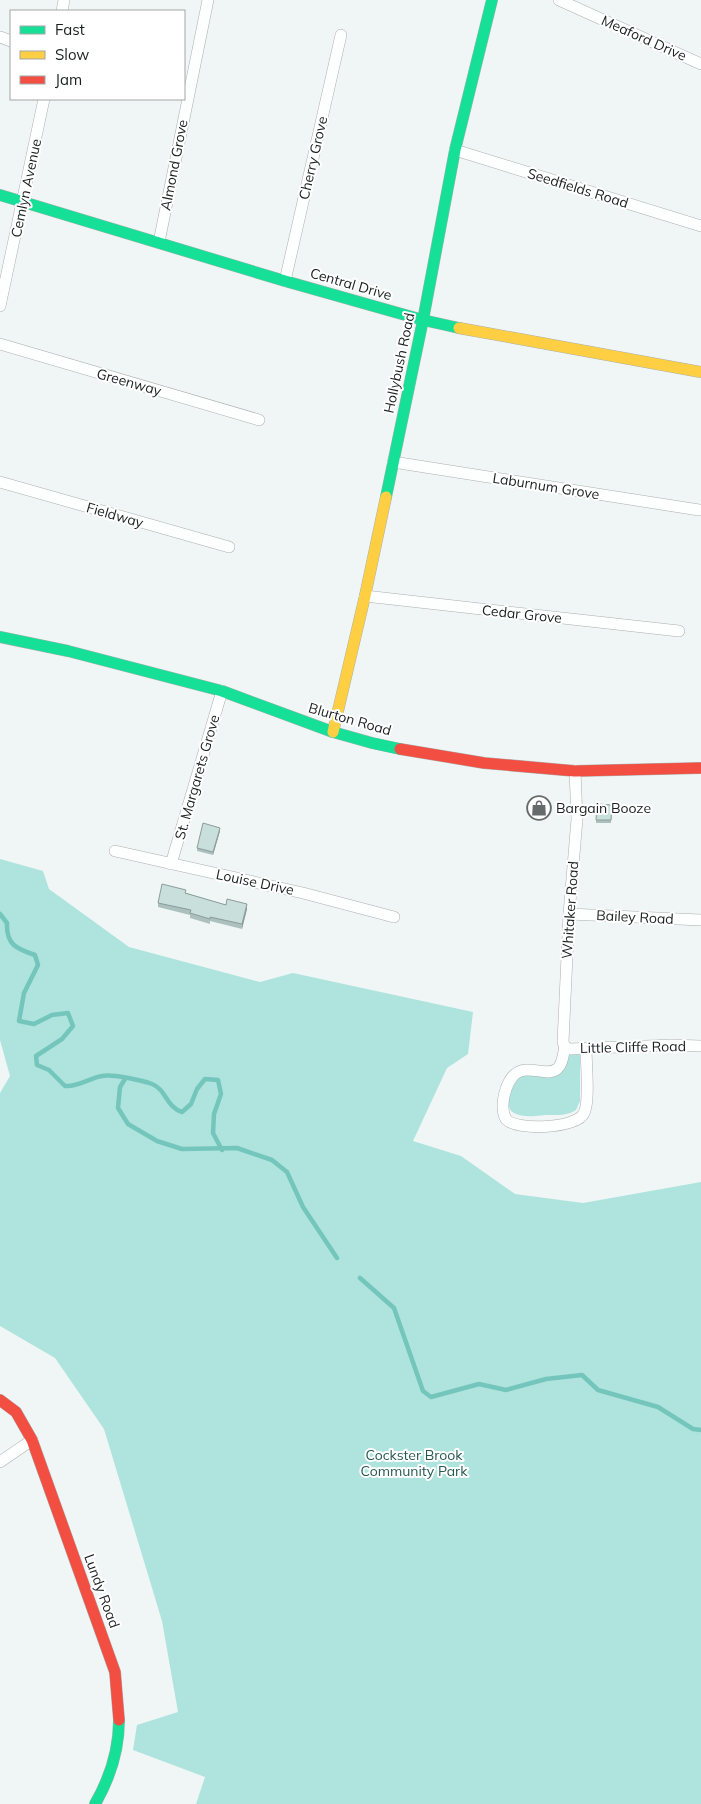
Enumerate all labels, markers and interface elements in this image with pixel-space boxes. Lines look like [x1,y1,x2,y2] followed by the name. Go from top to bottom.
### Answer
[10,10,185,100] legend
[599,11,689,65] street label: Meaford Drive
[55,20,85,39] text: Fast
[55,45,89,64] text: Slow
[55,70,82,89] text: Jam
[295,114,331,202] street label: Cherry Grove
[156,118,192,212] street label: Almond Grove
[7,137,45,239] street label: Cemlyn Avenue
[525,164,631,212] street label: Seedfields Road
[308,264,394,304] street label: Central Drive
[380,311,418,415] street label: Hollybush Road
[95,364,164,400] street label: Greenway
[491,469,601,503] street label: Laburnum Grove
[84,498,146,532] street label: Fieldway
[481,601,563,627] street label: Cedar Grove
[306,699,394,739] street label: Blurton Road
[171,712,223,842] street label: St. Margarets Grove
[526,795,552,821] shop icon: Bargain Booze
[556,799,651,817] place label: Bargain Booze
[558,860,582,960] street label: Whitaker Road
[214,865,296,899] street label: Louise Drive
[596,906,674,928] street label: Bailey Road
[580,1037,686,1057] street label: Little Cliffe Road
[361,1446,468,1480] park label: Cockster Brook Community Park
[80,1551,124,1631] street label: Lundy Road

